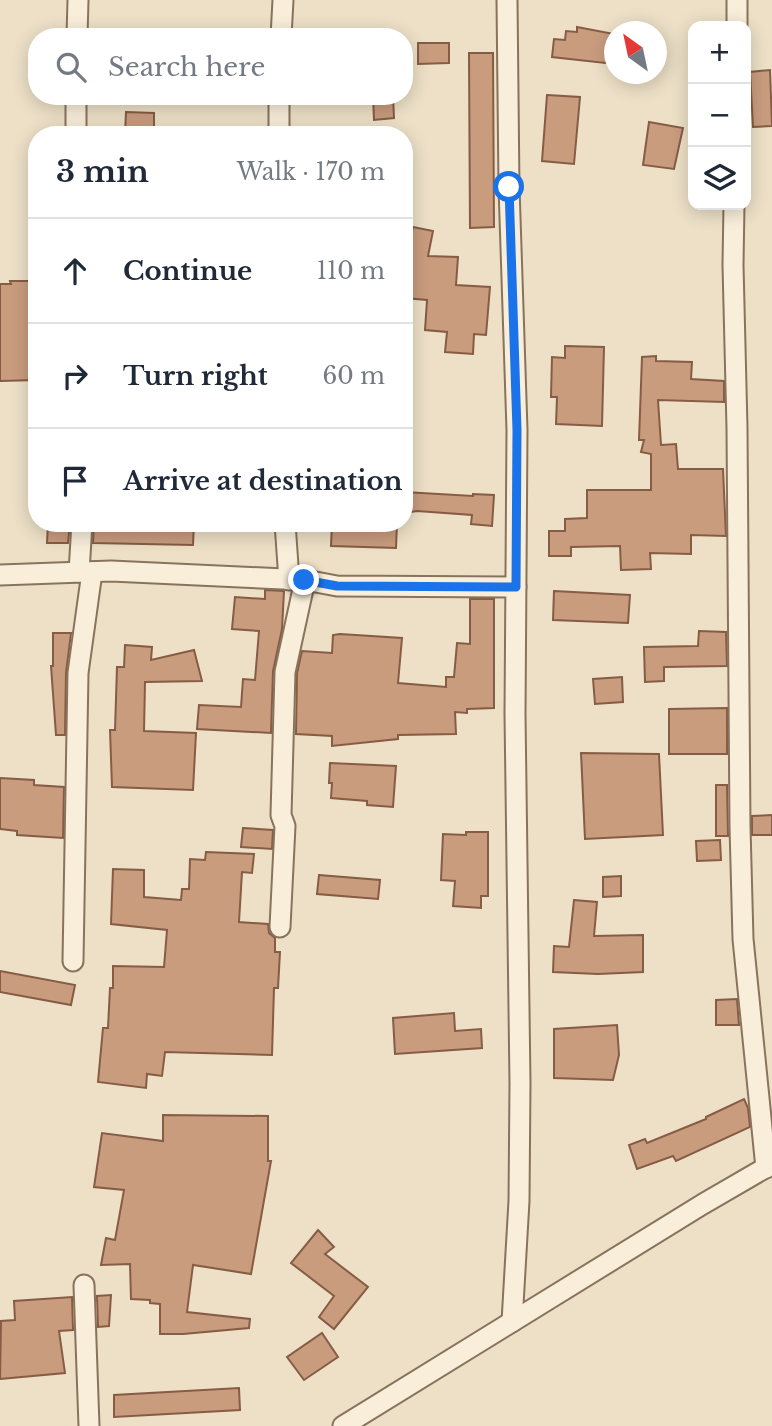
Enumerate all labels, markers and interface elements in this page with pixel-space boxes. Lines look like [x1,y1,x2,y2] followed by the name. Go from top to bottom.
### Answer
[604,21,667,84] north arrow
[688,21,751,210] map controls
[688,21,751,84] button: +
[28,28,413,105] search box
[52,48,90,86] icon: search
[108,51,265,83] text: Search here
[688,84,751,147] button: −
[688,147,751,210] button: layers
[56,153,149,190] text: 3 min
[237,158,385,186] text: Walk · 170 m
[493,171,524,202] route start
[56,252,94,290] icon: ahead
[123,255,252,287] text: Continue
[317,257,385,285] text: 110 m
[56,357,94,395] icon: right
[123,360,268,392] text: Turn right
[323,362,385,390] text: 60 m
[56,462,94,500] icon: arrive
[123,465,403,497] text: Arrive at destination
[288,564,319,595] route end

